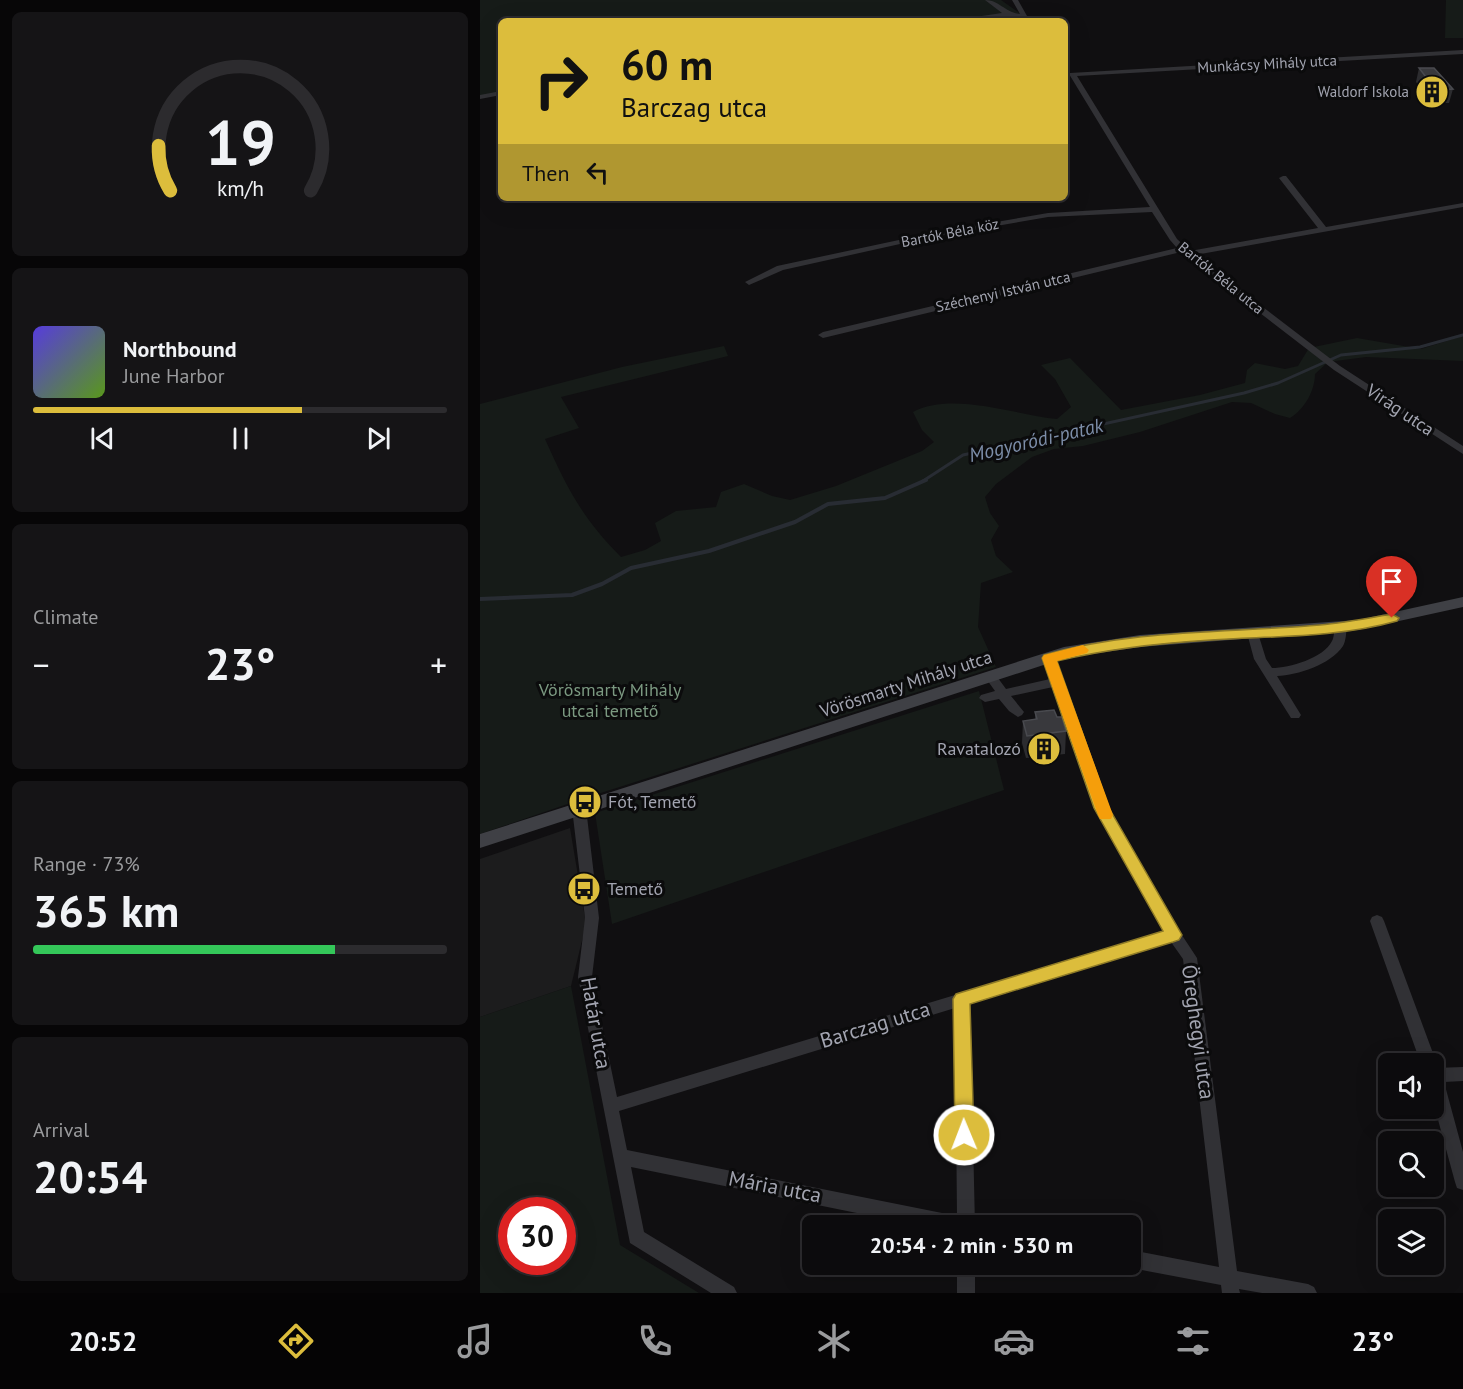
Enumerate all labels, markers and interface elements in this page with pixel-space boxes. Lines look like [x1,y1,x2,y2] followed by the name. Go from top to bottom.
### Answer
[621,37,713,92] text: 60 m
[522,42,600,120] icon: right
[1197,50,1337,77] street label: Munkácsy Mihály utca
[1414,74,1450,110] building icon: Waldorf Iskola
[1318,82,1409,101] place label: Waldorf Iskola
[621,90,767,124] text: Barczag utca
[205,101,275,182] text: 19
[581,156,614,189] icon: left
[522,159,569,187] text: Then
[216,174,263,202] text: km/h
[899,214,1000,251] street label: Bartók Béla köz
[1175,237,1268,318] street label: Bartók Béla utca
[934,267,1072,316] street label: Széchenyi István utca
[123,335,237,363] text: Northbound
[123,363,225,389] text: June Harbor
[1361,378,1439,441] street label: Virág utca
[966,412,1107,468] water label: Mogyoródi-patak
[86,422,119,455] icon: previous
[224,422,257,455] icon: pause
[362,422,395,455] icon: next
[1366,556,1417,618] pin
[1375,565,1408,598] icon: arrive
[33,604,99,630] text: Climate
[205,634,275,692] text: 23°
[33,643,50,686] text: −
[430,643,447,686] text: +
[816,645,995,723] street label: Vörösmarty Mihály utca
[538,678,682,722] park label: Vörösmarty Mihály utcai temető
[1026,731,1062,767] building icon: Ravatalozó
[937,737,1021,760] place label: Ravatalozó
[567,784,603,820] bus stop icon: Fót, Temető
[608,790,696,813] place label: Fót, Temető
[33,851,140,877] text: Range · 73%
[566,871,602,907] bus stop icon: Temető
[607,877,663,900] place label: Temető
[33,881,179,939] text: 365 km
[1176,963,1221,1101] street label: Öreghegyi utca
[575,975,618,1071] street label: Határ utca
[817,995,933,1054] street label: Barczag utca
[1378,1053,1444,1275] map controls
[1378,1053,1444,1119] button: sound
[932,1103,996,1167] position arrow
[33,1117,89,1143] text: Arrival
[1378,1131,1444,1197] button: search
[33,1147,147,1205] text: 20:54
[726,1164,824,1209] street label: Mária utca
[498,1197,576,1275] speed limit sign: 30
[1378,1209,1444,1275] button: layers
[870,1231,1073,1259] text: 20:54 · 2 min · 530 m
[275,1320,317,1362] icon: directions
[454,1320,496,1362] icon: music
[634,1320,676,1362] icon: phone
[813,1320,855,1362] icon: climate
[993,1320,1035,1362] icon: car
[1172,1320,1214,1362] icon: filters
[69,1324,137,1358] text: 20:52
[1352,1324,1394,1358] text: 23°

